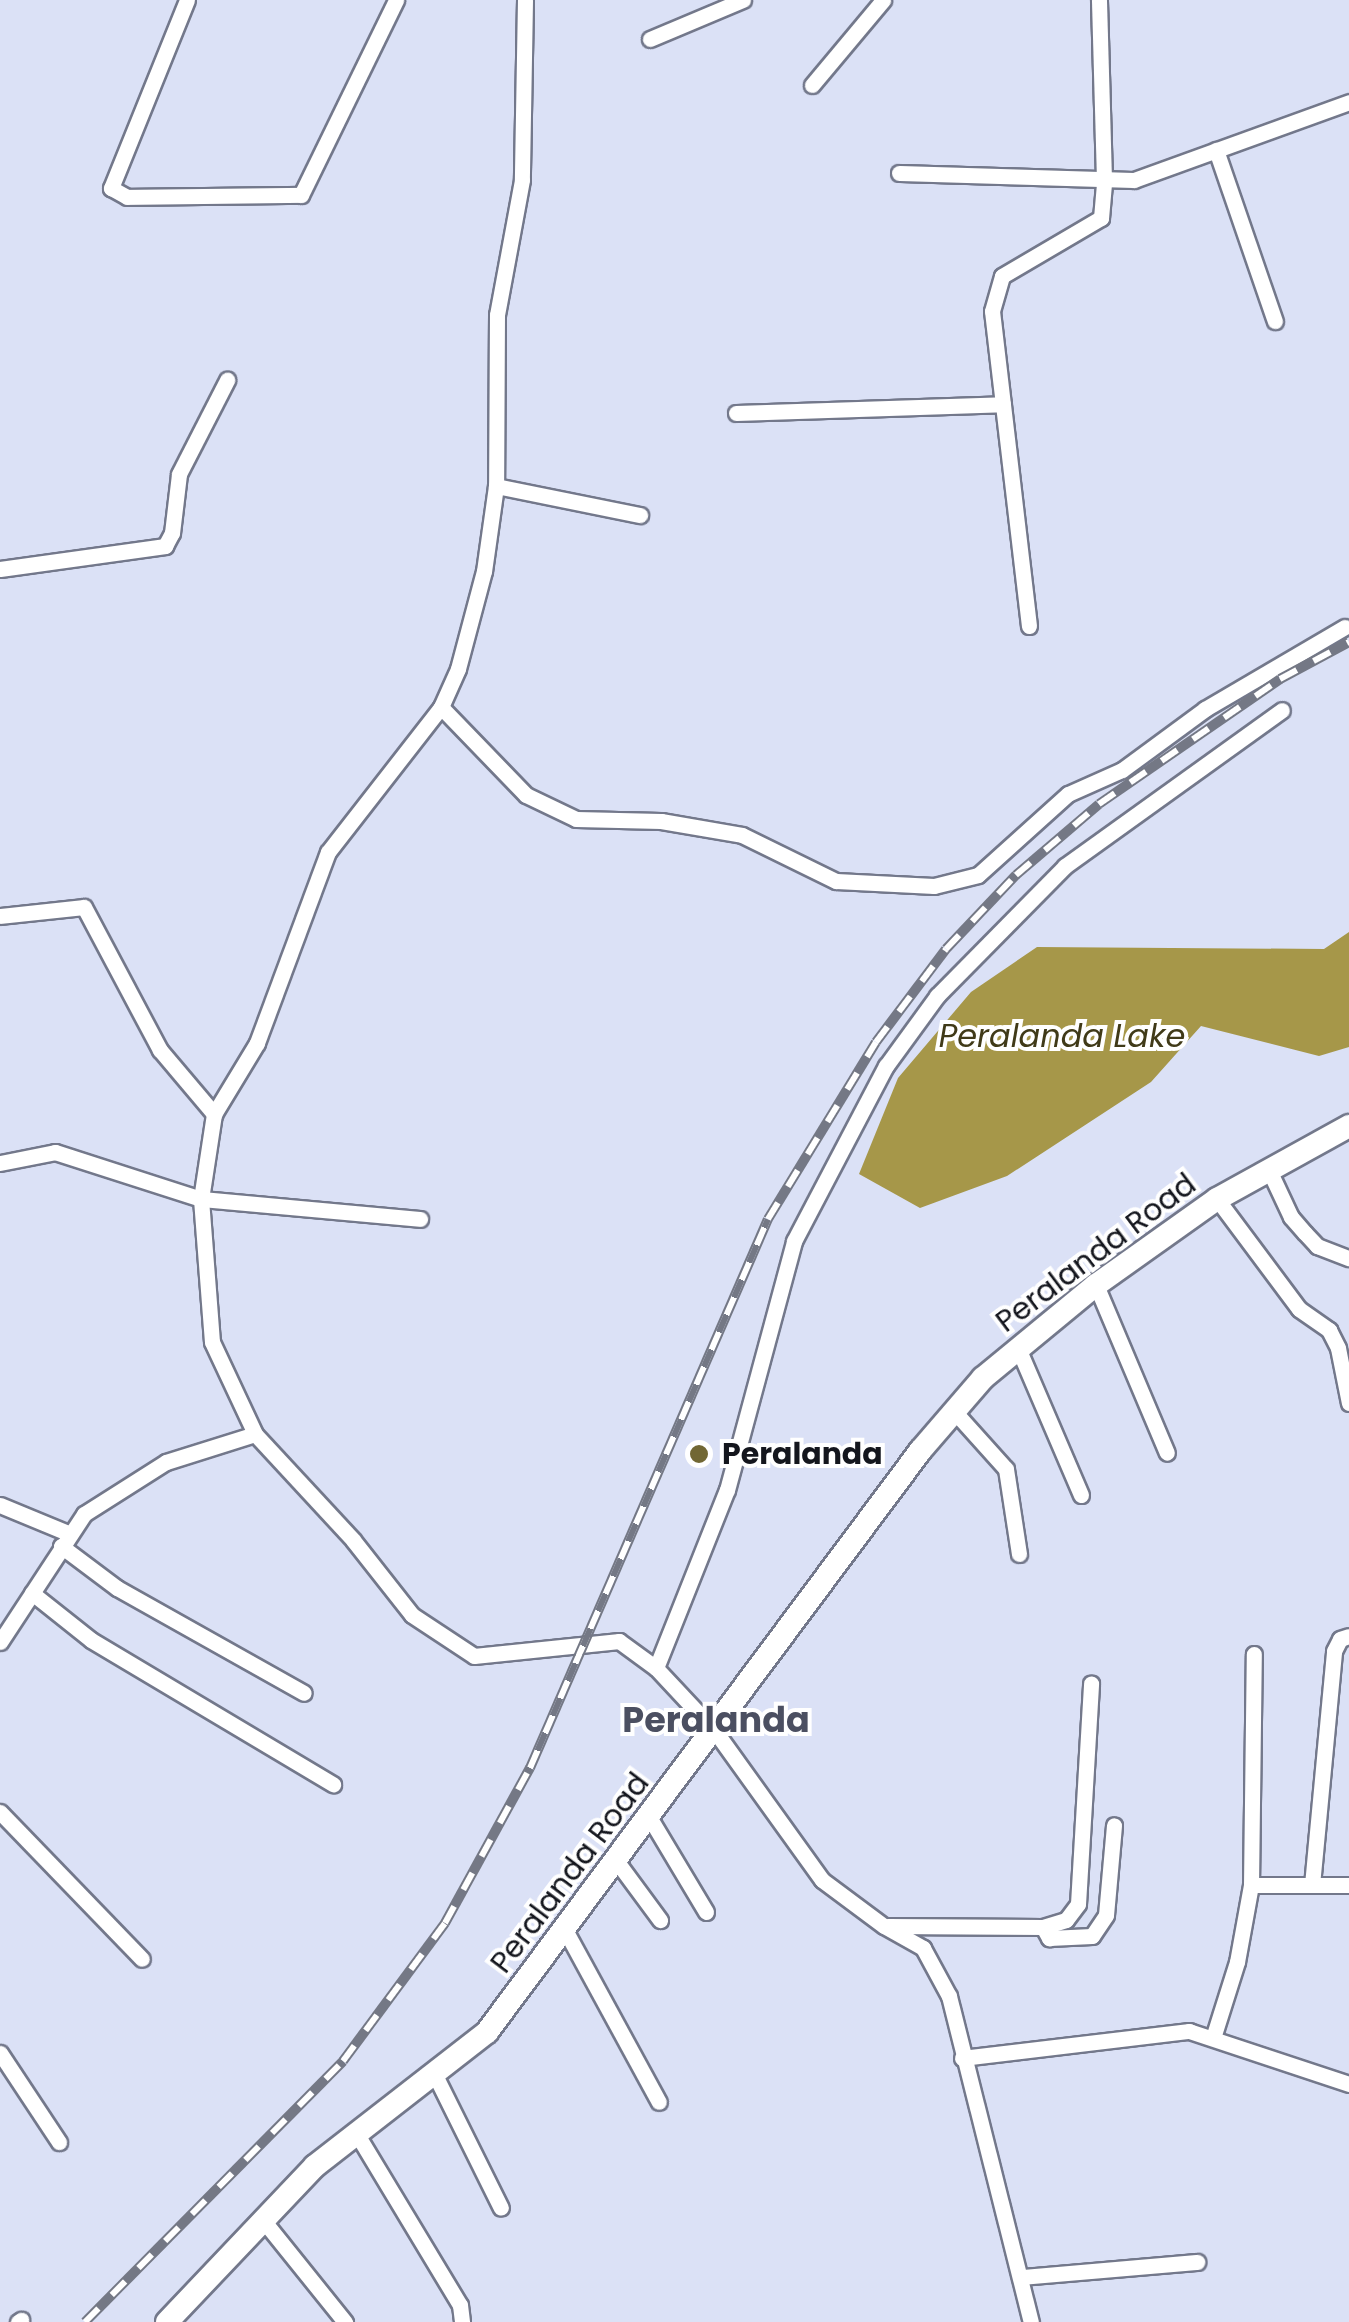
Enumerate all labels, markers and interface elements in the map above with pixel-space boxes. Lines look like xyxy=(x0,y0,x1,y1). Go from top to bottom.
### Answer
water label: Peralanda Lake xyxy=(939,1017,1185,1055)
street label: Peralanda Road xyxy=(989,1166,1203,1340)
place label: Peralanda xyxy=(722,1436,883,1472)
marker: Peralanda xyxy=(686,1441,712,1467)
district label: Peralanda xyxy=(622,1699,810,1741)
street label: Peralanda Road xyxy=(483,1766,657,1980)

